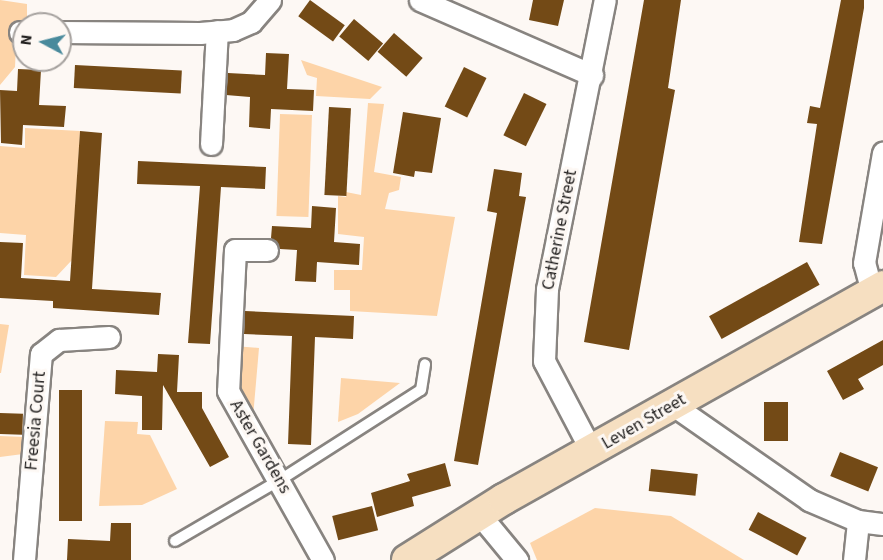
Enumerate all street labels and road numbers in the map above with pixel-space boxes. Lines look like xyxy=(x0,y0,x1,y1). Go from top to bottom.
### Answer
street label: Catherine Street xyxy=(538,168,582,292)
street label: Freesia Court xyxy=(21,371,51,471)
street label: Leven Street xyxy=(598,389,690,455)
street label: Aster Gardens xyxy=(225,396,295,498)

